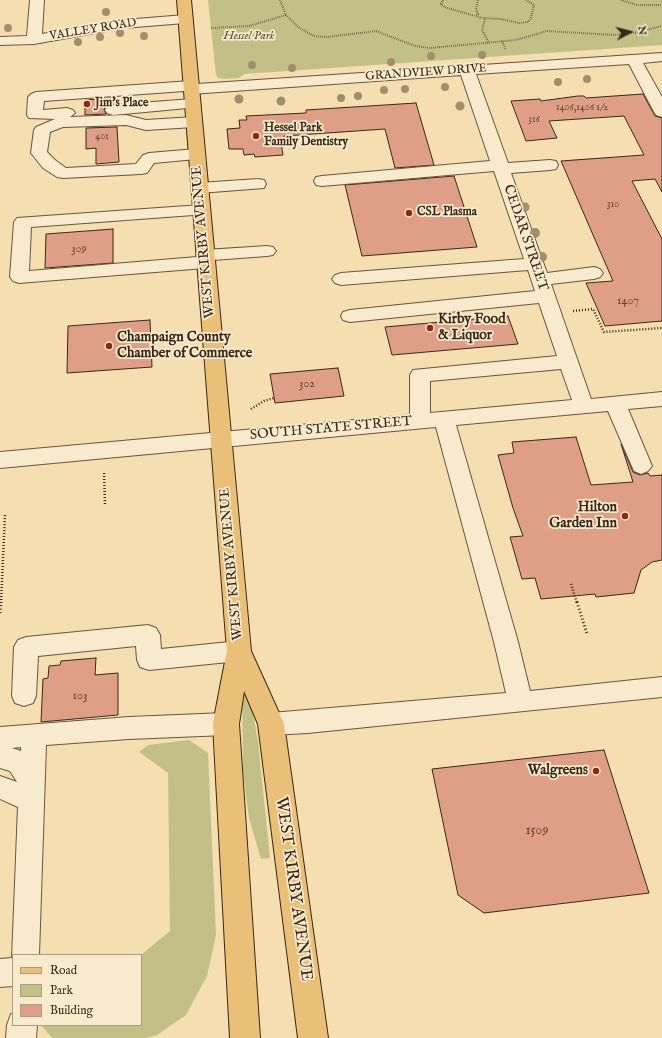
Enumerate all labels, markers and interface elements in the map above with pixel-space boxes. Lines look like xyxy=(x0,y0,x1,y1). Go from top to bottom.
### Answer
north arrow xyxy=(610,12,650,52)
street label: VALLEY ROAD xyxy=(49,16,137,44)
text: N xyxy=(634,25,649,36)
park label: Hessel Park xyxy=(223,30,275,44)
street label: GRANDVIEW DRIVE xyxy=(365,62,487,84)
place label: Jim's Place xyxy=(95,97,148,111)
marker: Jim's Place xyxy=(82,99,92,109)
house number: 1406,1406 1/2 xyxy=(556,102,608,114)
house number: 316 xyxy=(528,114,540,126)
place label: Hessel Park Family Dentistry xyxy=(264,122,348,150)
house number: 401 xyxy=(95,131,109,143)
marker: Hessel Park Family Dentistry xyxy=(251,131,261,141)
street label: WEST KIRBY AVENUE xyxy=(189,165,219,319)
street label: CEDAR STREET xyxy=(499,183,551,293)
house number: 310 xyxy=(607,199,619,211)
place label: CSL Plasma xyxy=(417,206,477,220)
marker: CSL Plasma xyxy=(404,208,414,218)
house number: 309 xyxy=(71,243,87,257)
house number: 1407 xyxy=(617,295,639,309)
place label: Kirby Food & Liquor xyxy=(438,312,506,344)
marker: Kirby Food & Liquor xyxy=(425,323,435,333)
place label: Champaign County Chamber of Commerce xyxy=(117,330,252,362)
marker: Champaign County Chamber of Commerce xyxy=(104,341,114,351)
house number: 302 xyxy=(299,378,315,392)
street label: SOUTH STATE STREET xyxy=(249,414,413,444)
street label: WEST KIRBY AVENUE xyxy=(217,487,247,641)
place label: Hilton Garden Inn xyxy=(549,500,617,532)
marker: Hilton Garden Inn xyxy=(620,511,630,521)
house number: 103 xyxy=(73,690,87,704)
place label: Walgreens xyxy=(528,763,588,779)
marker: Walgreens xyxy=(591,766,601,776)
street label: WEST KIRBY AVENUE xyxy=(270,796,316,982)
house number: 1509 xyxy=(525,823,549,839)
legend xyxy=(12,954,142,1026)
text: Road xyxy=(50,963,77,978)
text: Park xyxy=(50,983,73,998)
text: Building xyxy=(50,1003,93,1018)

